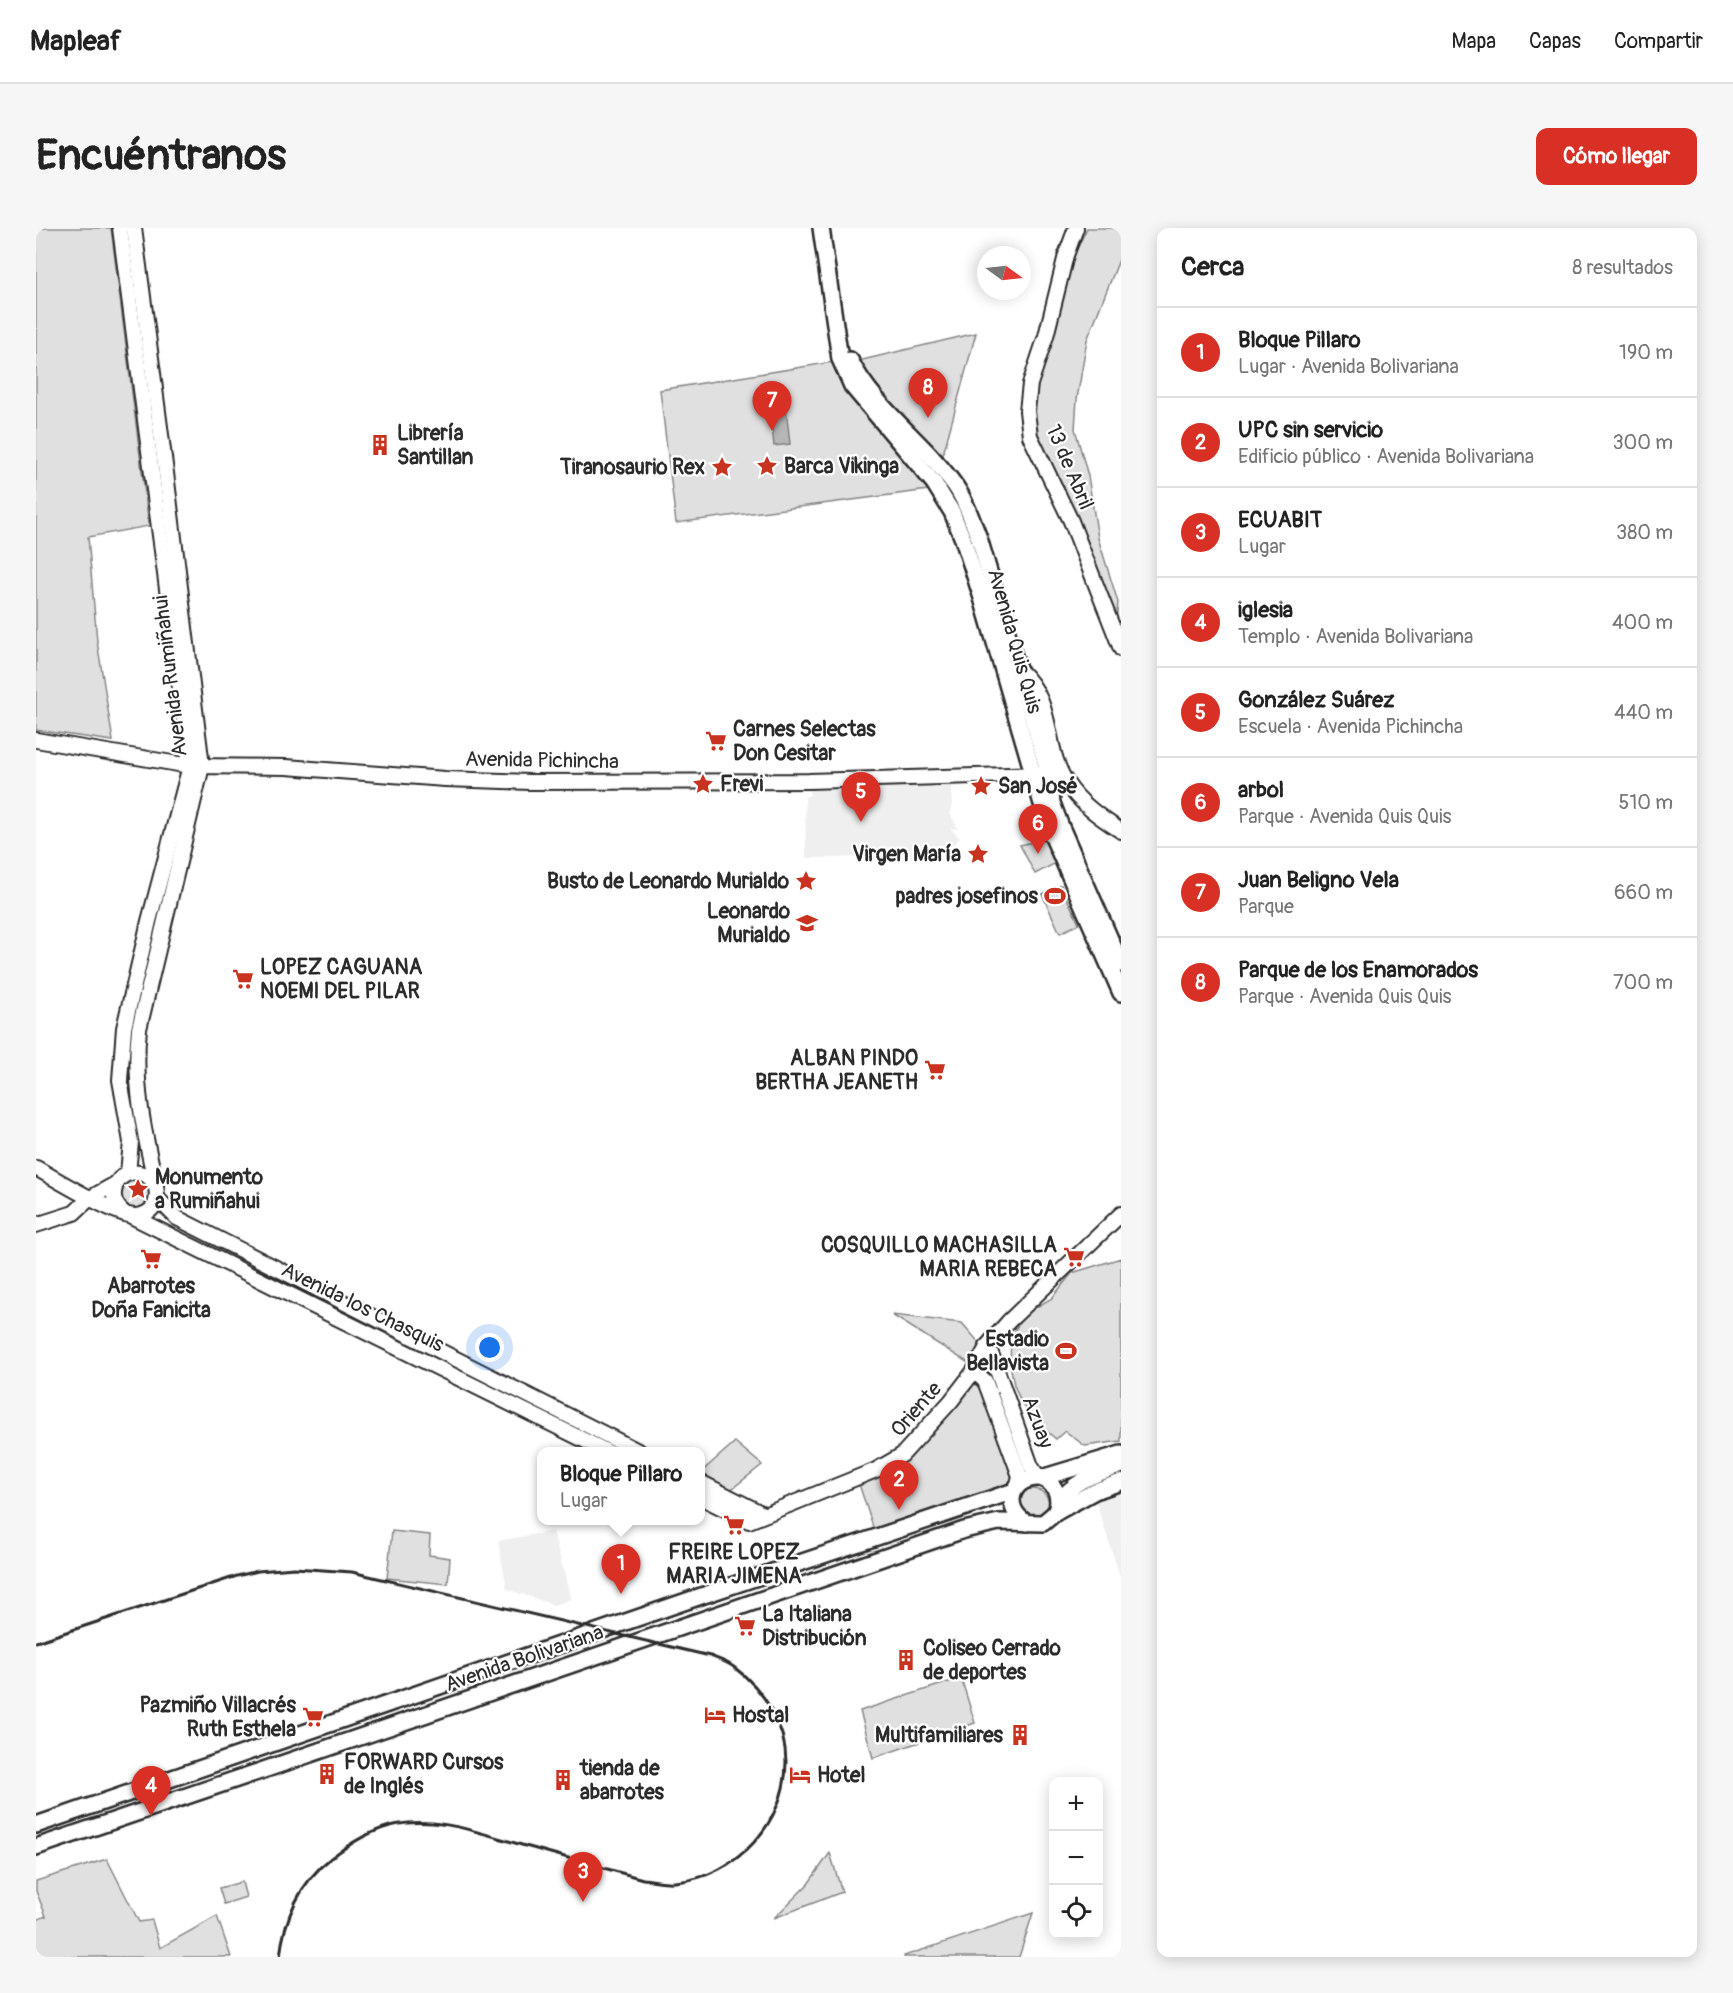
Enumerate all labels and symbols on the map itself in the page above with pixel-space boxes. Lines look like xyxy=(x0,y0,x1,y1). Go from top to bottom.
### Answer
north arrow xyxy=(977,246,1031,300)
pin: 8 xyxy=(908,368,948,418)
pin: 7 xyxy=(752,382,792,431)
place label: Librería Santillan xyxy=(397,420,473,471)
street label: 13 de Abril xyxy=(1040,420,1100,514)
building icon: Librería Santillan xyxy=(368,433,392,457)
place label: Barca Vikinga xyxy=(784,453,899,480)
place label: Tiranosaurio Rex xyxy=(559,454,705,481)
place icon: Barca Vikinga xyxy=(755,454,779,478)
place icon: Tiranosaurio Rex xyxy=(710,455,734,479)
street label: Avenida Quis Quis xyxy=(981,566,1048,717)
street label: Avenida Rumiñahui xyxy=(147,593,194,758)
place label: Carnes Selectas Don Cesitar xyxy=(733,716,876,767)
supermarket icon: Carnes Selectas Don Cesitar xyxy=(704,729,728,753)
street label: Avenida Pichincha xyxy=(465,746,619,775)
place label: Frevi xyxy=(720,771,764,798)
place icon: Frevi xyxy=(691,772,715,796)
pin: 5 xyxy=(842,772,880,822)
place label: San José xyxy=(998,773,1078,800)
place icon: San José xyxy=(969,774,993,798)
pin: 6 xyxy=(1018,804,1058,854)
place label: Virgen María xyxy=(852,841,961,868)
place icon: Virgen María xyxy=(966,842,990,866)
place label: Busto de Leonardo Murialdo xyxy=(547,868,790,895)
place icon: Busto de Leonardo Murialdo xyxy=(794,869,818,893)
place label: padres josefinos xyxy=(896,883,1039,910)
sports icon: padres josefinos xyxy=(1043,884,1067,908)
place label: Leonardo Murialdo xyxy=(707,898,791,949)
school or university icon: Leonardo Murialdo xyxy=(795,911,819,935)
place label: LOPEZ CAGUANA NOEMI DEL PILAR xyxy=(260,954,423,1005)
supermarket icon: LOPEZ CAGUANA NOEMI DEL PILAR xyxy=(231,967,255,991)
place label: ALBAN PINDO BERTHA JEANETH xyxy=(755,1045,918,1096)
supermarket icon: ALBAN PINDO BERTHA JEANETH xyxy=(923,1058,947,1082)
place label: Monumento a Rumiñahui xyxy=(155,1164,264,1215)
place icon: Monumento a Rumiñahui xyxy=(126,1177,150,1201)
place label: COSQUILLO MACHASILLA MARIA REBECA xyxy=(821,1232,1057,1283)
supermarket icon: COSQUILLO MACHASILLA MARIA REBECA xyxy=(1062,1245,1086,1269)
supermarket icon: Abarrotes Doña Fanicita xyxy=(139,1247,163,1271)
street label: Avenida los Chasquis xyxy=(277,1256,449,1359)
place label: Abarrotes Doña Fanicita xyxy=(91,1273,211,1324)
place label: Estadio Bellavista xyxy=(966,1326,1050,1377)
your location xyxy=(475,1333,504,1362)
sports icon: Estadio Bellavista xyxy=(1054,1339,1078,1363)
street label: Oriente xyxy=(885,1375,948,1443)
street label: Azuay xyxy=(1016,1392,1059,1452)
pin: 2 xyxy=(880,1460,918,1510)
supermarket icon: FREIRE LOPEZ MARIA JIMENA xyxy=(722,1513,746,1537)
place label: FREIRE LOPEZ MARIA JIMENA xyxy=(666,1539,802,1590)
pin: 1 xyxy=(602,1544,640,1594)
place label: La Italiana Distribución xyxy=(762,1601,867,1652)
supermarket icon: La Italiana Distribución xyxy=(733,1614,757,1638)
street label: Avenida Bolivariana xyxy=(441,1619,607,1698)
place label: Coliseo Cerrado de deportes xyxy=(923,1635,1061,1686)
building icon: Coliseo Cerrado de deportes xyxy=(894,1648,918,1672)
place label: Pazmiño Villacrés Ruth Esthela xyxy=(139,1692,297,1743)
place label: Hostal xyxy=(732,1702,789,1729)
hotel icon: Hostal xyxy=(703,1703,727,1727)
supermarket icon: Pazmiño Villacrés Ruth Esthela xyxy=(301,1705,325,1729)
place label: Multifamiliares xyxy=(875,1722,1004,1749)
building icon: Multifamiliares xyxy=(1008,1723,1032,1747)
place label: FORWARD Cursos de Inglés xyxy=(344,1749,504,1800)
place label: tienda de abarrotes xyxy=(579,1755,665,1806)
building icon: FORWARD Cursos de Inglés xyxy=(315,1762,339,1786)
place label: Hotel xyxy=(817,1762,865,1789)
hotel icon: Hotel xyxy=(788,1763,812,1787)
pin: 4 xyxy=(132,1766,170,1816)
building icon: tienda de abarrotes xyxy=(551,1768,575,1792)
pin: 3 xyxy=(564,1852,602,1902)

